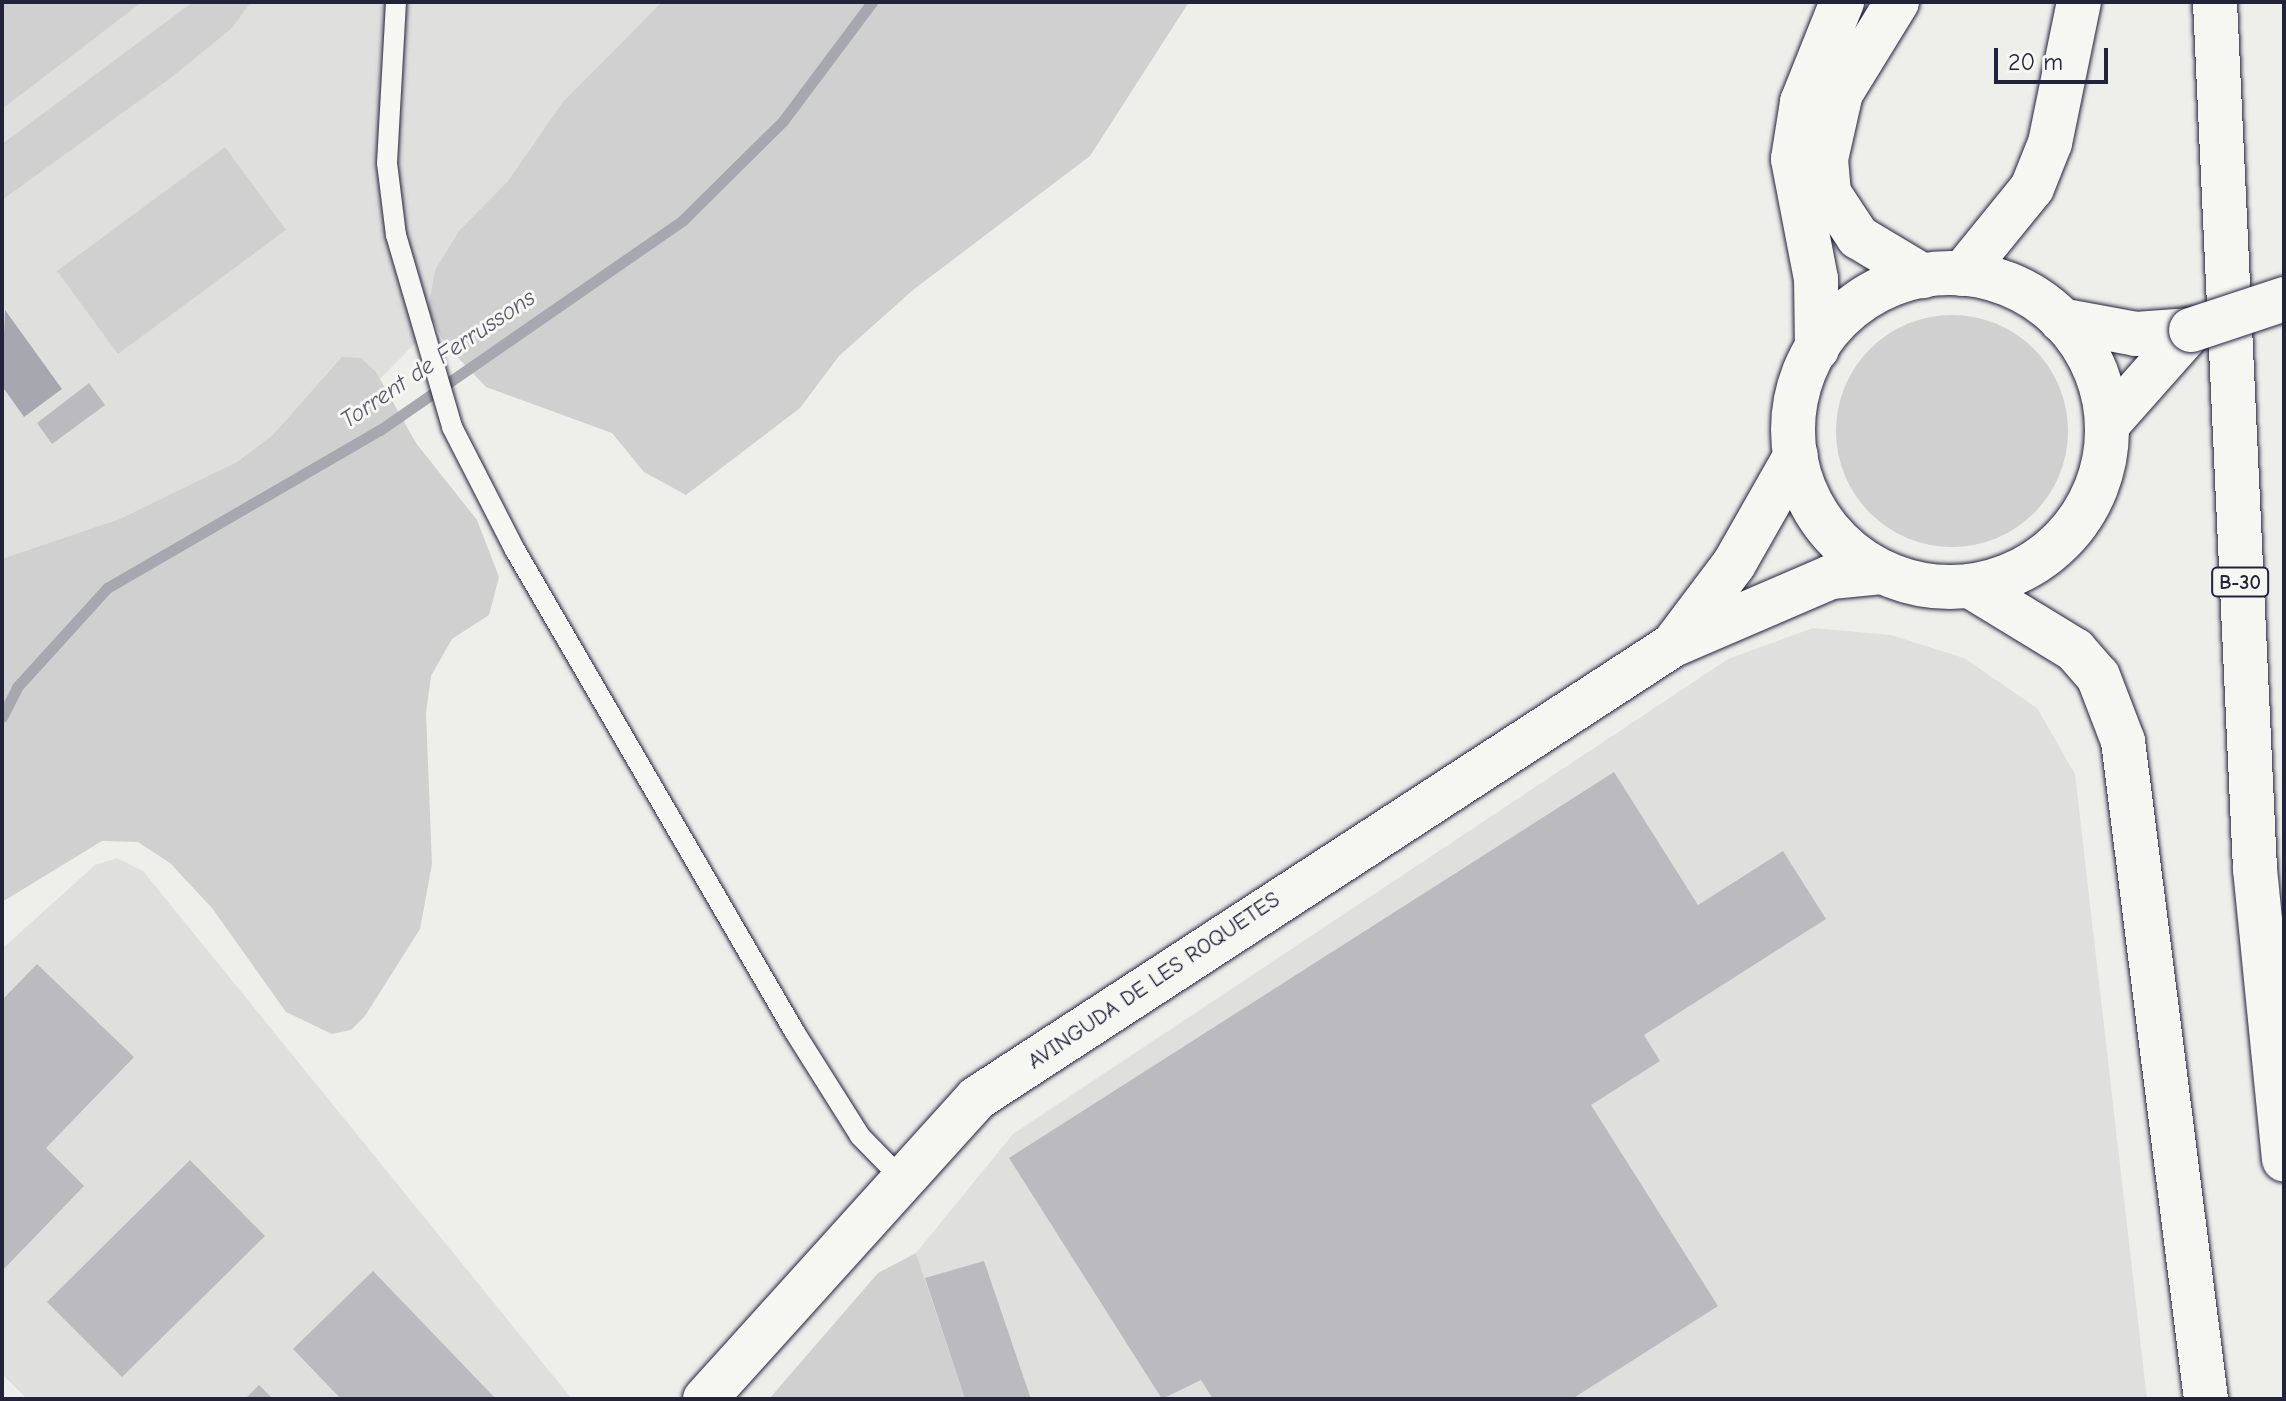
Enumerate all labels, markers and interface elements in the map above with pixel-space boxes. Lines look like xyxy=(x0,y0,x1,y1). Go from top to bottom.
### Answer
scale bar xyxy=(1998,32,2112,82)
text: 20 m xyxy=(2008,48,2063,76)
water label: Torrent de Ferrussons xyxy=(335,283,541,435)
road number: B-30 xyxy=(2210,566,2270,598)
street label: AVINGUDA DE LES ROQUETES xyxy=(1023,887,1285,1075)

